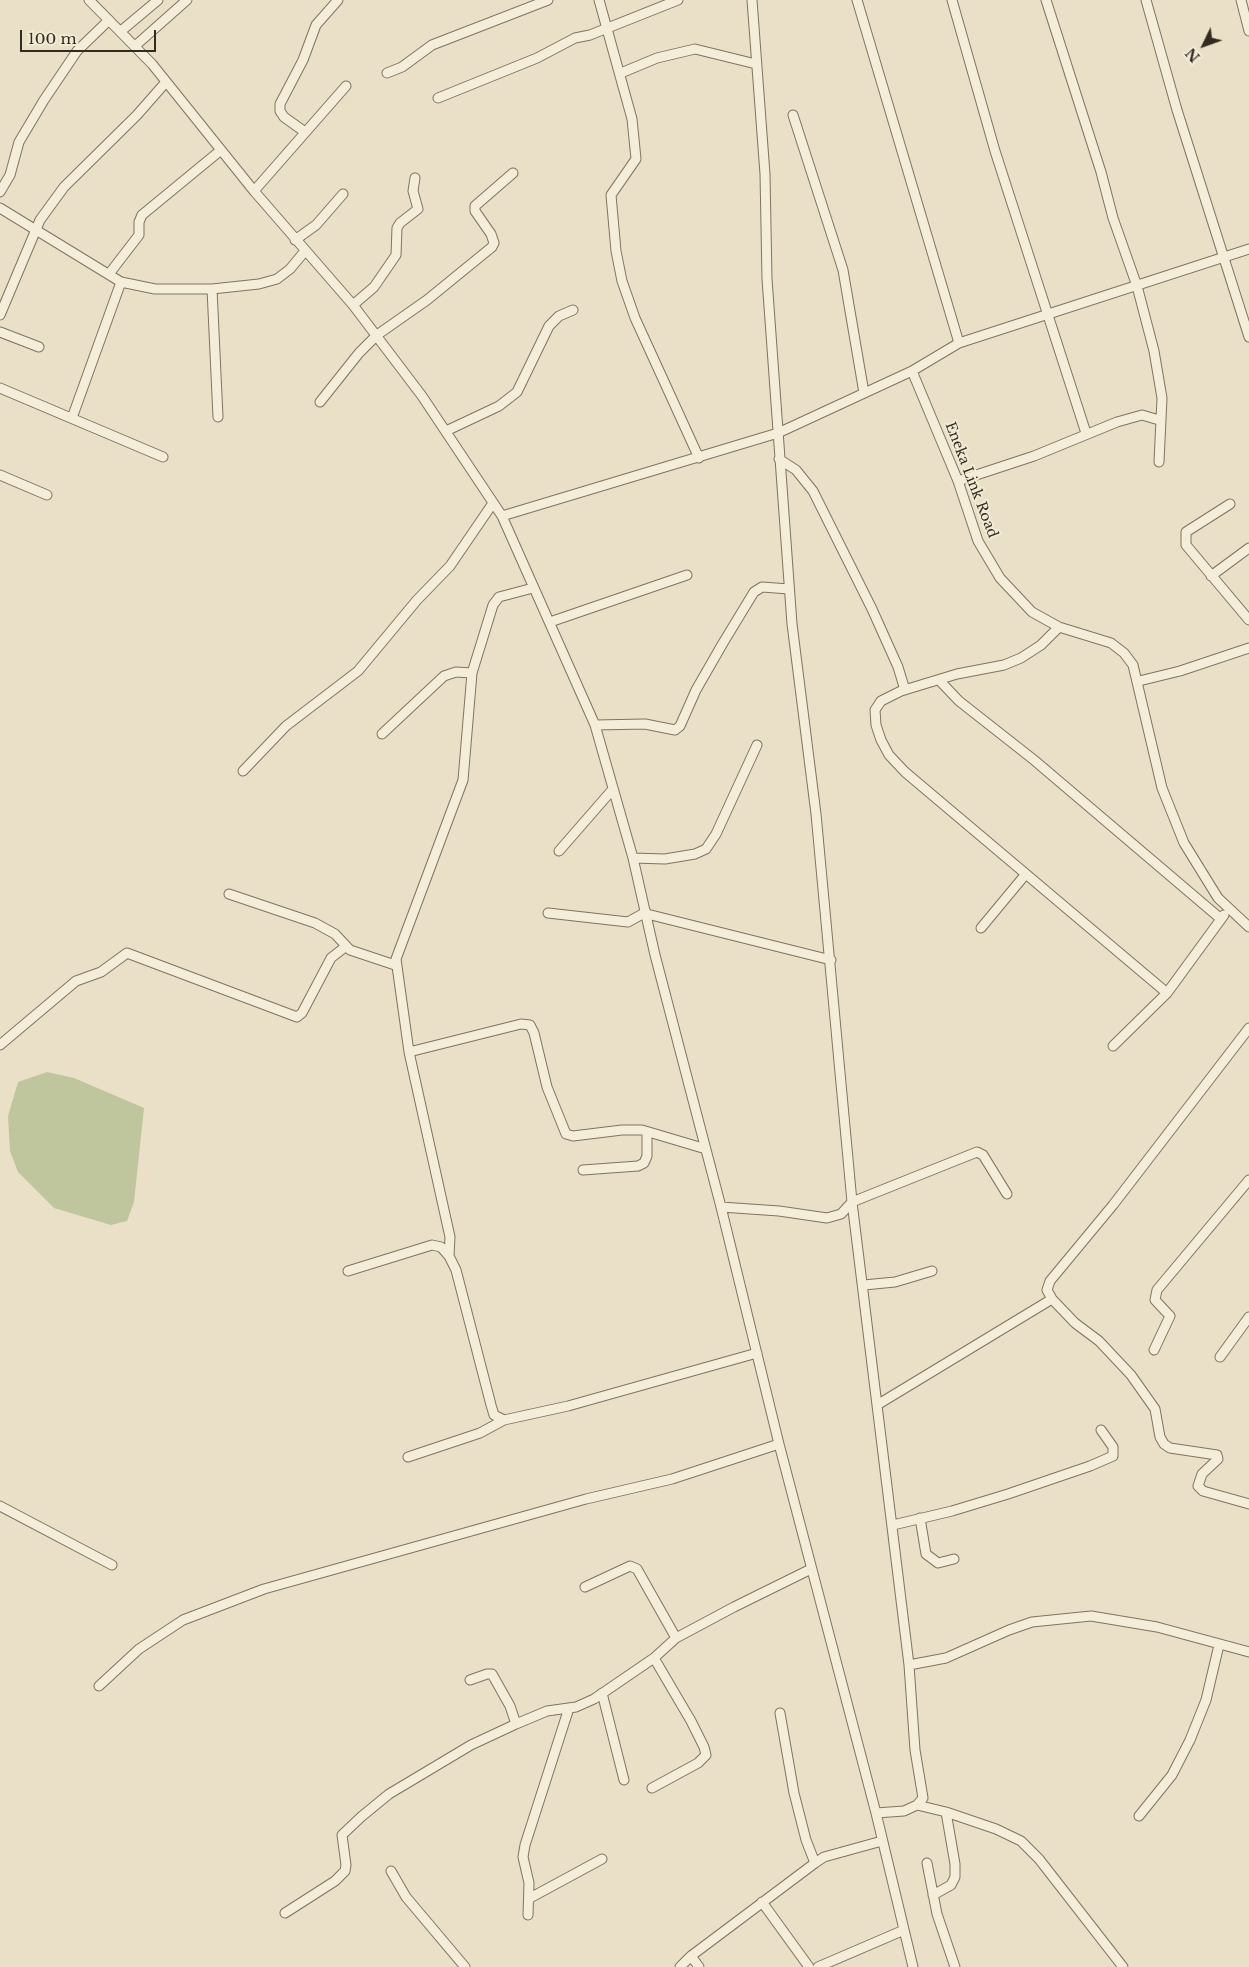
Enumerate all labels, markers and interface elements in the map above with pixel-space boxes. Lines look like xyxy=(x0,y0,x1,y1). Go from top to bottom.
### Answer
scale bar xyxy=(22,20,159,52)
north arrow xyxy=(1179,20,1229,70)
text: 100 m xyxy=(28,29,77,48)
text: N xyxy=(1182,44,1204,66)
street label: Eneka Link Road xyxy=(941,420,1001,540)

